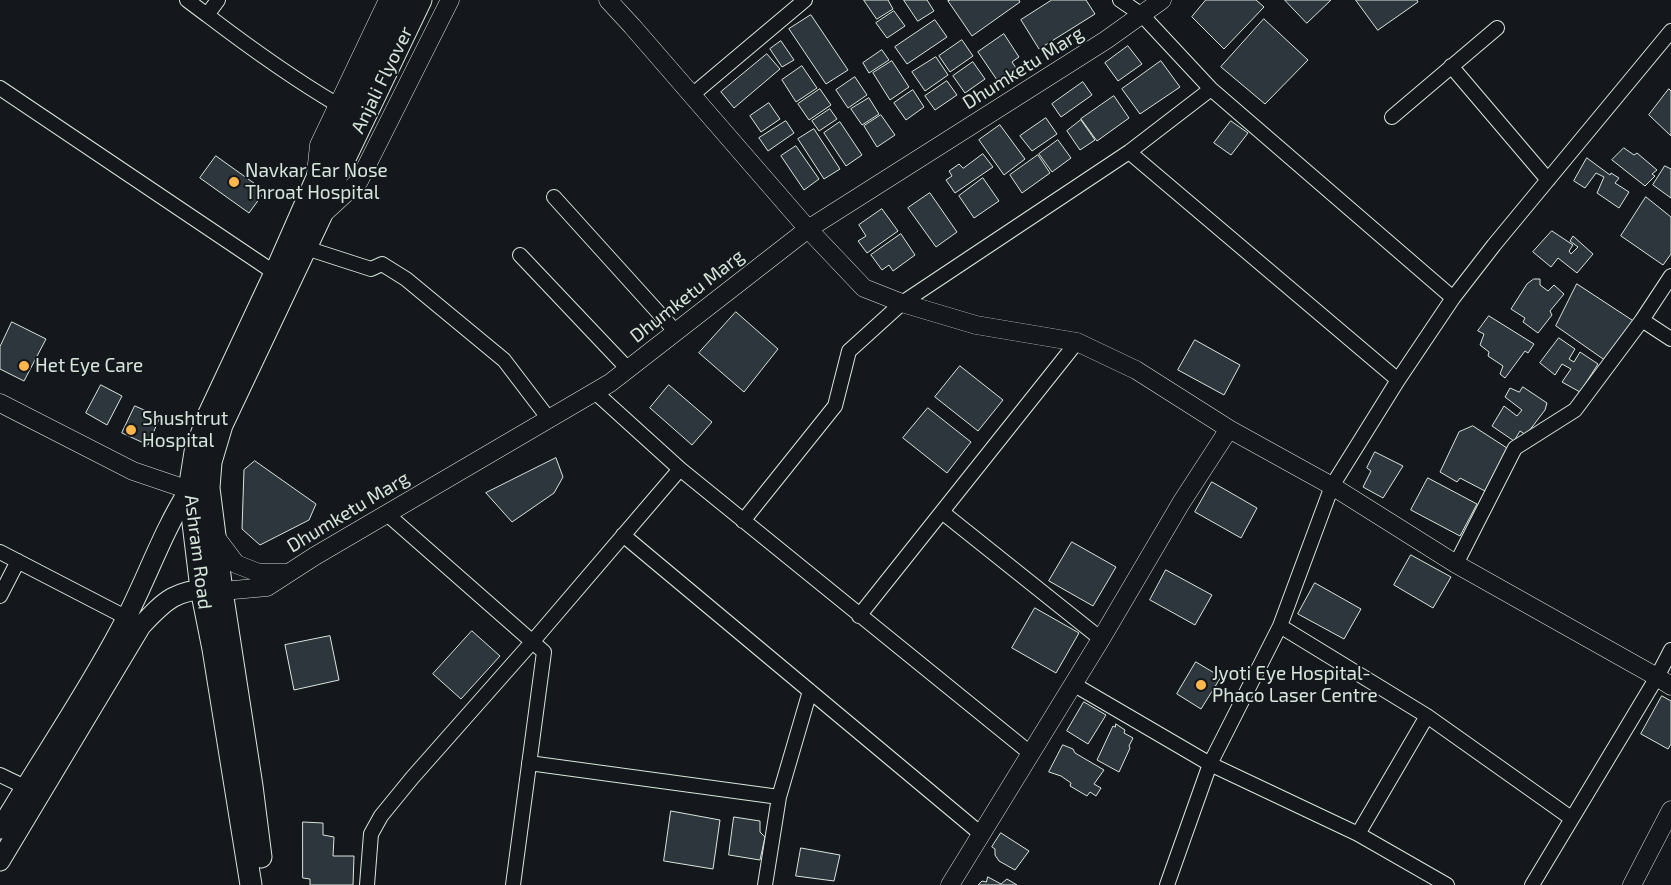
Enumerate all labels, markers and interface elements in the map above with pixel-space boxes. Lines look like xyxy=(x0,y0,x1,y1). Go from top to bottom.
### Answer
street label: Dhumketu Marg xyxy=(958,22,1088,114)
street label: Anjali Flyover xyxy=(346,23,418,137)
place label: Navkar Ear Nose Throat Hospital xyxy=(245,160,388,204)
marker: Navkar Ear Nose Throat Hospital xyxy=(227,175,241,189)
street label: Dhumketu Marg xyxy=(626,244,748,348)
place label: Het Eye Care xyxy=(35,355,143,377)
marker: Het Eye Care xyxy=(17,359,31,373)
place label: Shushtrut Hospital xyxy=(142,408,228,452)
marker: Shushtrut Hospital xyxy=(124,423,138,437)
street label: Dhumketu Marg xyxy=(283,467,413,557)
street label: Ashram Road xyxy=(180,493,216,611)
place label: Jyoti Eye Hospital- Phaco Laser Centre xyxy=(1212,663,1378,707)
marker: Jyoti Eye Hospital- Phaco Laser Centre xyxy=(1194,678,1208,692)

